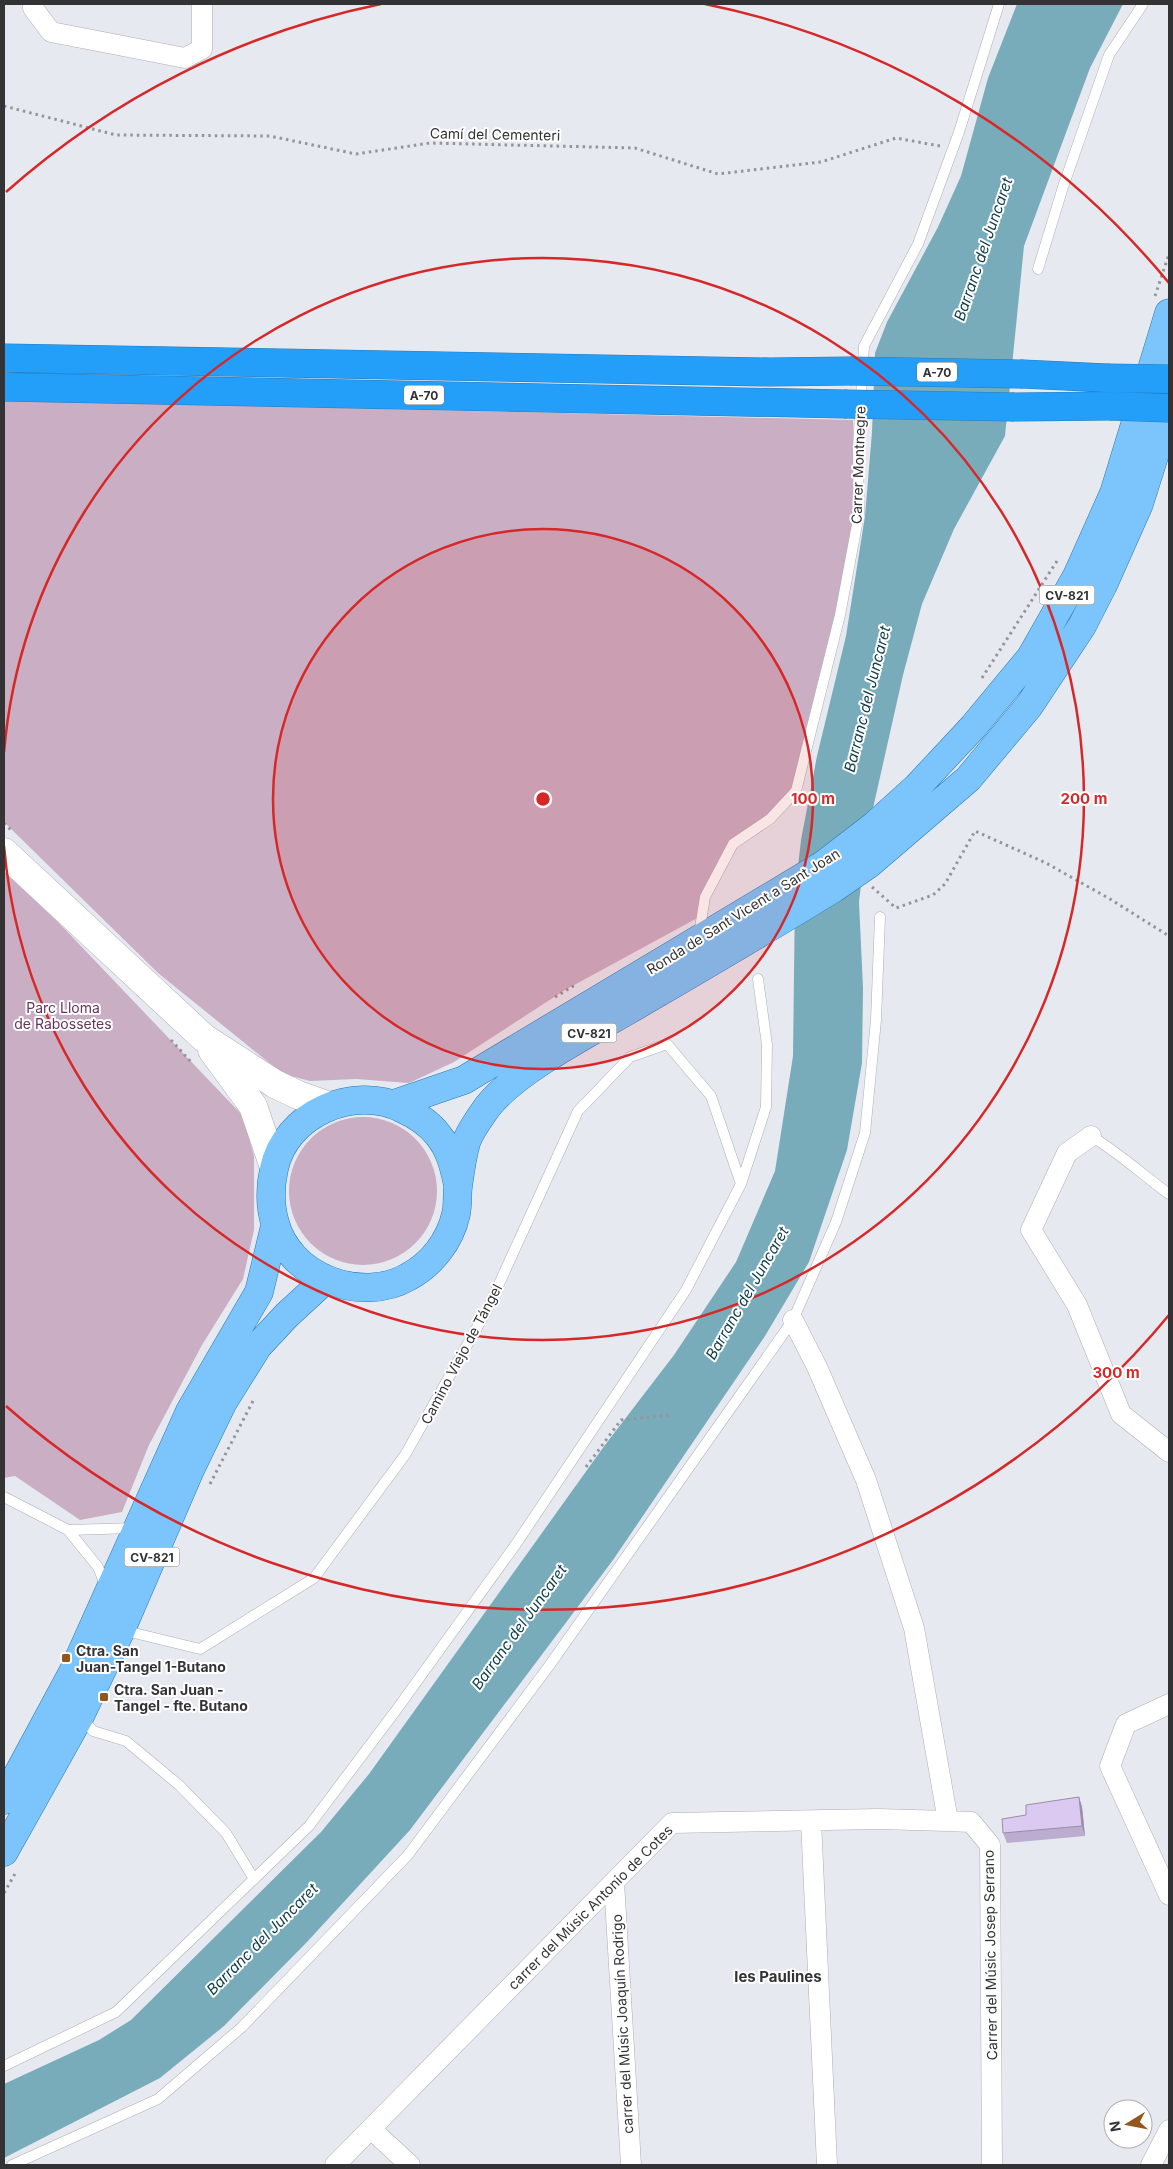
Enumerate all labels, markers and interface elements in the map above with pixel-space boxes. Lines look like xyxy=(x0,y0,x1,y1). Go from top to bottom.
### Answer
street label: Camí del Cementeri xyxy=(430,124,560,144)
water label: Barranc del Juncaret xyxy=(950,174,1017,323)
road number: A-70 xyxy=(917,362,957,382)
road number: A-70 xyxy=(404,386,444,404)
street label: Carrer Montnegre xyxy=(847,406,869,524)
road number: CV-821 xyxy=(1040,586,1094,604)
water label: Barranc del Juncaret xyxy=(840,623,895,774)
text: 100 m xyxy=(791,789,835,808)
text: 200 m xyxy=(1061,789,1107,808)
centre of rings xyxy=(534,790,552,808)
street label: Ronda de Sant Vicent a Sant Joan xyxy=(643,844,843,978)
park label: Parc Lloma de Rabossetes xyxy=(14,999,112,1032)
road number: CV-821 xyxy=(562,1024,616,1042)
water label: Barranc del Juncaret xyxy=(701,1222,793,1363)
street label: Camino Viejo de Tángel xyxy=(417,1281,505,1427)
text: 300 m xyxy=(1092,1363,1140,1382)
road number: CV-821 xyxy=(124,1548,180,1566)
water label: Barranc del Juncaret xyxy=(467,1560,571,1693)
place label: Ctra. San Juan-Tangel 1-Butano xyxy=(76,1642,226,1675)
marker: Ctra. San Juan-Tangel 1-Butano xyxy=(60,1652,72,1664)
place label: Ctra. San Juan - Tangel - fte. Butano xyxy=(114,1681,248,1714)
marker: Ctra. San Juan - Tangel - fte. Butano xyxy=(98,1691,110,1703)
street label: carrer del Músic Antonio de Cotes xyxy=(504,1821,676,1993)
street label: Carrer del Músic Josep Serrano xyxy=(980,1850,1000,2060)
water label: Barranc del Juncaret xyxy=(202,1879,322,1999)
street label: carrer del Músic Joaquín Rodrigo xyxy=(608,1914,636,2134)
district label: les Paulines xyxy=(734,1967,822,1986)
north arrow xyxy=(1103,2099,1153,2149)
text: N xyxy=(1105,2120,1124,2133)

